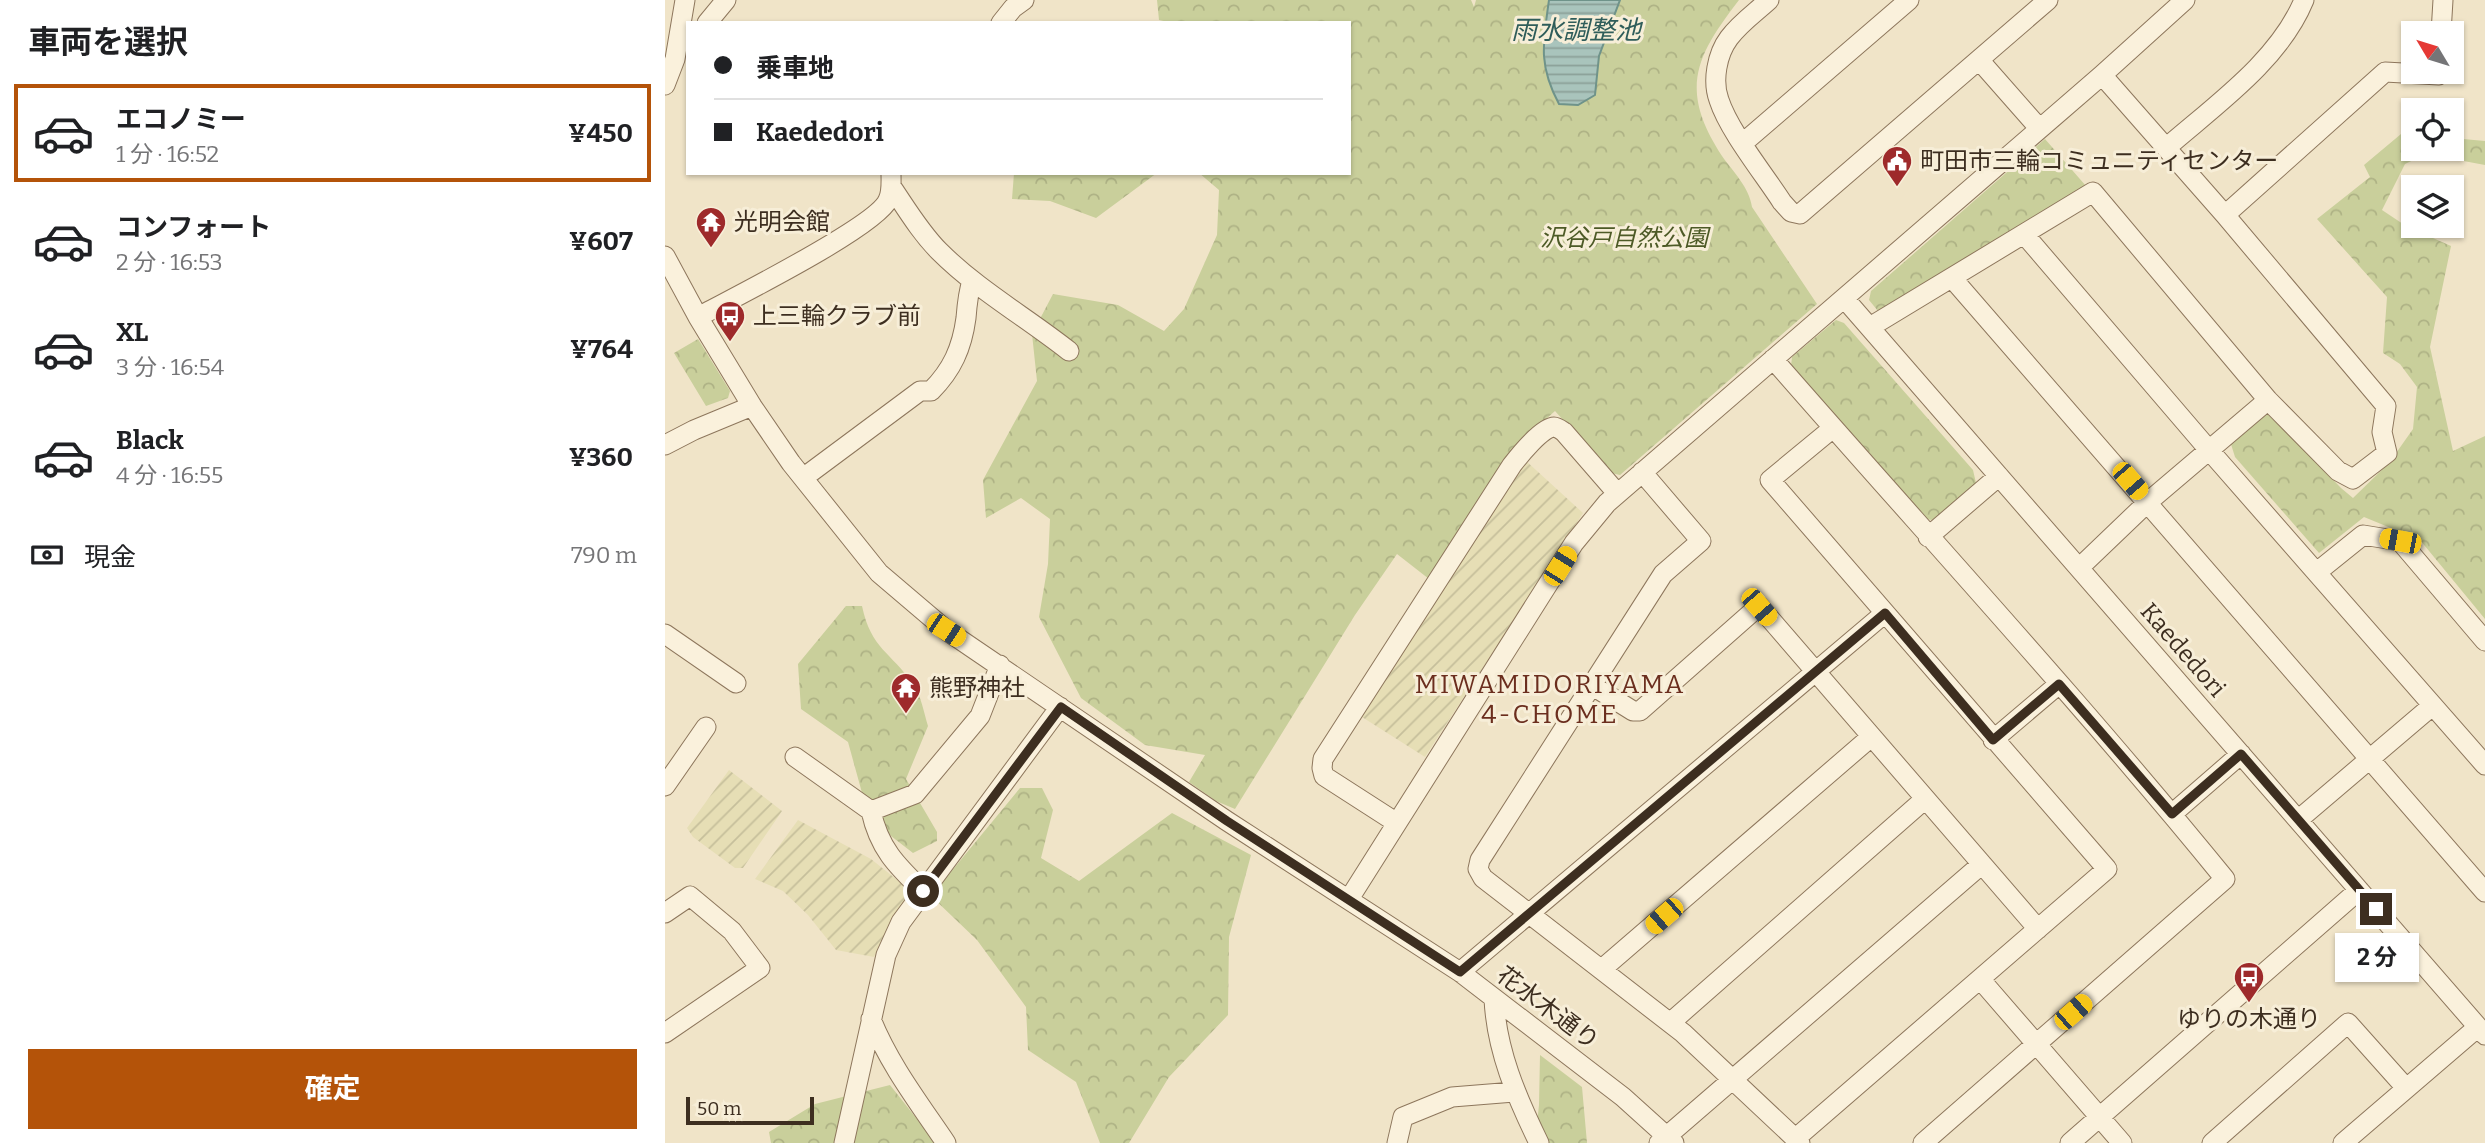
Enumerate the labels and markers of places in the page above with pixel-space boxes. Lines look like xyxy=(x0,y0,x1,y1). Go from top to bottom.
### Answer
public building icon: 町田市三輪コミュニティセンター xyxy=(1880,144,1914,188)
place label: 町田市三輪コミュニティセンター xyxy=(1920,147,2279,175)
temple icon: 光明会館 xyxy=(694,205,728,249)
place label: 光明会館 xyxy=(734,208,830,236)
bus stop icon: 上三輪クラブ前 xyxy=(713,299,747,343)
place label: 上三輪クラブ前 xyxy=(753,302,921,330)
temple icon: 熊野神社 xyxy=(889,671,923,715)
place label: 熊野神社 xyxy=(929,674,1025,702)
bus stop icon: ゆりの木通り xyxy=(2232,960,2266,1004)
place label: ゆりの木通り xyxy=(2177,1005,2321,1033)

